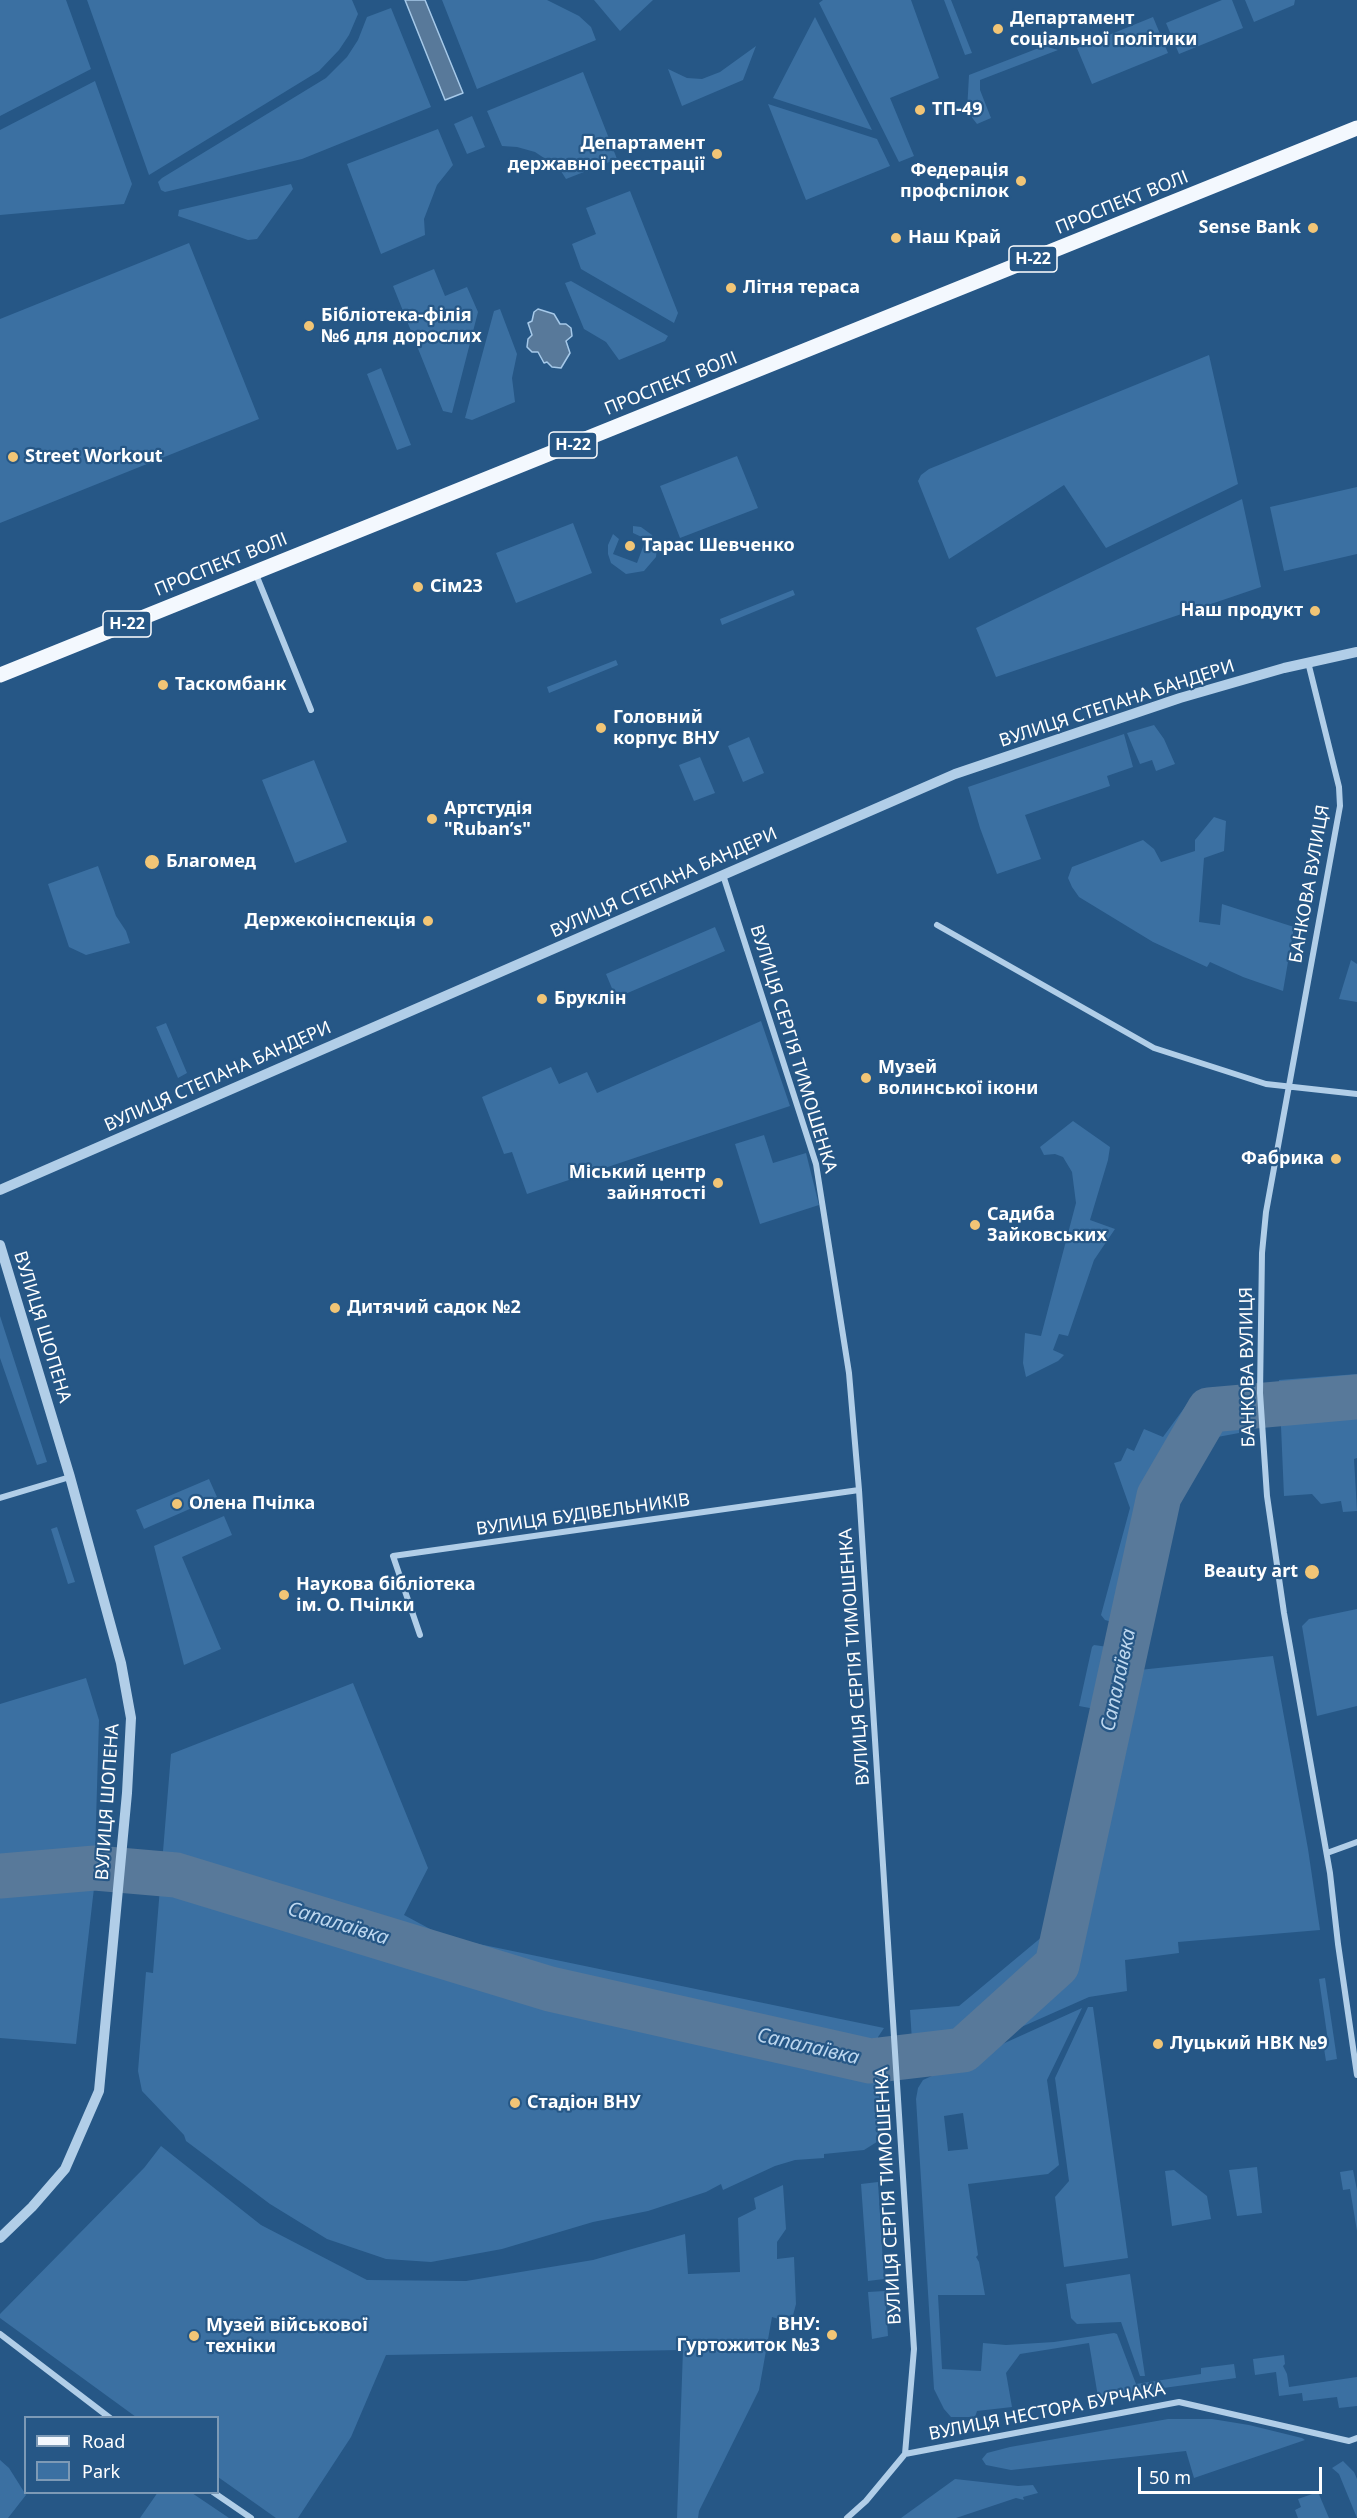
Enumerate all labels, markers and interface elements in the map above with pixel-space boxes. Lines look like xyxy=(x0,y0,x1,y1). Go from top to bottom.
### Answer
place label: Департамент соціальної політики xyxy=(1010,8,1197,50)
marker: Департамент соціальної політики xyxy=(991,22,1005,36)
place label: ТП-49 xyxy=(932,99,982,121)
marker: ТП-49 xyxy=(913,103,927,117)
place label: Департамент державної реєстрації xyxy=(508,133,705,176)
marker: Департамент державної реєстрації xyxy=(710,147,724,161)
place label: Федерація профспілок xyxy=(900,160,1009,202)
street label: ПРОСПЕКТ ВОЛІ xyxy=(1052,167,1192,239)
marker: Федерація профспілок xyxy=(1014,174,1028,188)
place label: Sense Bank xyxy=(1199,217,1301,239)
marker: Sense Bank xyxy=(1306,221,1320,235)
place label: Наш Край xyxy=(908,227,1001,249)
marker: Наш Край xyxy=(889,231,903,245)
road number: Н-22 xyxy=(1009,246,1057,272)
place label: Літня тераса xyxy=(743,277,860,299)
marker: Літня тераса xyxy=(724,281,738,295)
place label: Бібліотека-філія №6 для дорослих xyxy=(321,305,482,348)
marker: Бібліотека-філія №6 для дорослих xyxy=(302,319,316,333)
street label: ПРОСПЕКТ ВОЛІ xyxy=(601,348,741,420)
road number: Н-22 xyxy=(549,432,597,458)
place label: Street Workout xyxy=(25,446,163,468)
marker: Street Workout xyxy=(6,450,20,464)
street label: ПРОСПЕКТ ВОЛІ xyxy=(151,529,291,601)
place label: Тарас Шевченко xyxy=(642,535,795,557)
marker: Тарас Шевченко xyxy=(623,539,637,553)
place label: Сім23 xyxy=(430,576,483,598)
marker: Сім23 xyxy=(411,580,425,594)
place label: Наш продукт xyxy=(1181,600,1303,622)
marker: Наш продукт xyxy=(1308,604,1322,618)
road number: Н-22 xyxy=(103,611,151,637)
street label: ВУЛИЦЯ СТЕПАНА БАНДЕРИ xyxy=(997,656,1237,752)
place label: Таскомбанк xyxy=(175,674,287,696)
marker: Таскомбанк xyxy=(156,678,170,692)
place label: Головний корпус ВНУ xyxy=(613,707,719,750)
marker: Головний корпус ВНУ xyxy=(594,721,608,735)
place label: Артстудія "Ruban’s" xyxy=(444,798,532,840)
street label: БАНКОВА ВУЛИЦЯ xyxy=(1285,803,1335,965)
marker: Артстудія "Ruban’s" xyxy=(425,812,439,826)
street label: ВУЛИЦЯ СТЕПАНА БАНДЕРИ xyxy=(547,823,781,943)
place label: Благомед xyxy=(166,851,256,873)
marker: Благомед xyxy=(143,853,161,871)
place label: Держекоінспекція xyxy=(245,910,416,932)
marker: Держекоінспекція xyxy=(421,914,435,928)
street label: ВУЛИЦЯ СЕРГІЯ ТИМОШЕНКА xyxy=(745,922,841,1176)
place label: Бруклін xyxy=(554,988,627,1010)
marker: Бруклін xyxy=(535,992,549,1006)
street label: ВУЛИЦЯ СТЕПАНА БАНДЕРИ xyxy=(101,1017,335,1137)
place label: Музей волинської ікони xyxy=(878,1057,1038,1100)
marker: Музей волинської ікони xyxy=(859,1071,873,1085)
place label: Фабрика xyxy=(1241,1148,1324,1170)
marker: Фабрика xyxy=(1329,1152,1343,1166)
place label: Міський центр зайнятості xyxy=(569,1162,706,1204)
marker: Міський центр зайнятості xyxy=(711,1176,725,1190)
place label: Садиба Зайковських xyxy=(987,1204,1107,1246)
marker: Садиба Зайковських xyxy=(968,1218,982,1232)
street label: ВУЛИЦЯ ШОПЕНА xyxy=(9,1249,75,1405)
street label: БАНКОВА ВУЛИЦЯ xyxy=(1236,1287,1260,1447)
place label: Дитячий садок №2 xyxy=(347,1297,521,1319)
marker: Дитячий садок №2 xyxy=(328,1301,342,1315)
street label: ВУЛИЦЯ БУДІВЕЛЬНИКІВ xyxy=(475,1489,691,1541)
place label: Олена Пчілка xyxy=(189,1493,315,1515)
marker: Олена Пчілка xyxy=(170,1497,184,1511)
street label: ВУЛИЦЯ СЕРГІЯ ТИМОШЕНКА xyxy=(835,1528,875,1786)
place label: Beauty art xyxy=(1203,1561,1298,1583)
marker: Beauty art xyxy=(1303,1563,1321,1581)
place label: Наукова бібліотека ім. О. Пчілки xyxy=(296,1574,475,1616)
marker: Наукова бібліотека ім. О. Пчілки xyxy=(277,1588,291,1602)
water label: Сапалаївка xyxy=(1096,1626,1142,1734)
street label: ВУЛИЦЯ ШОПЕНА xyxy=(92,1723,124,1881)
water label: Сапалаївка xyxy=(285,1897,391,1951)
water label: Сапалаївка xyxy=(754,2024,862,2070)
place label: Луцький НВК №9 xyxy=(1170,2033,1328,2055)
marker: Луцький НВК №9 xyxy=(1151,2037,1165,2051)
street label: ВУЛИЦЯ СЕРГІЯ ТИМОШЕНКА xyxy=(871,2067,907,2325)
place label: Стадіон ВНУ xyxy=(527,2092,640,2114)
marker: Стадіон ВНУ xyxy=(508,2096,522,2110)
place label: ВНУ: Гуртожиток №3 xyxy=(676,2314,820,2356)
place label: Музей військової техніки xyxy=(206,2315,368,2358)
marker: ВНУ: Гуртожиток №3 xyxy=(825,2328,839,2342)
marker: Музей військової техніки xyxy=(187,2329,201,2343)
street label: ВУЛИЦЯ НЕСТОРА БУРЧАКА xyxy=(927,2378,1167,2446)
legend xyxy=(24,2416,219,2494)
text: Road xyxy=(82,2429,125,2453)
scale bar xyxy=(1141,2455,1326,2493)
text: Park xyxy=(82,2459,120,2483)
text: 50 m xyxy=(1149,2465,1191,2489)

